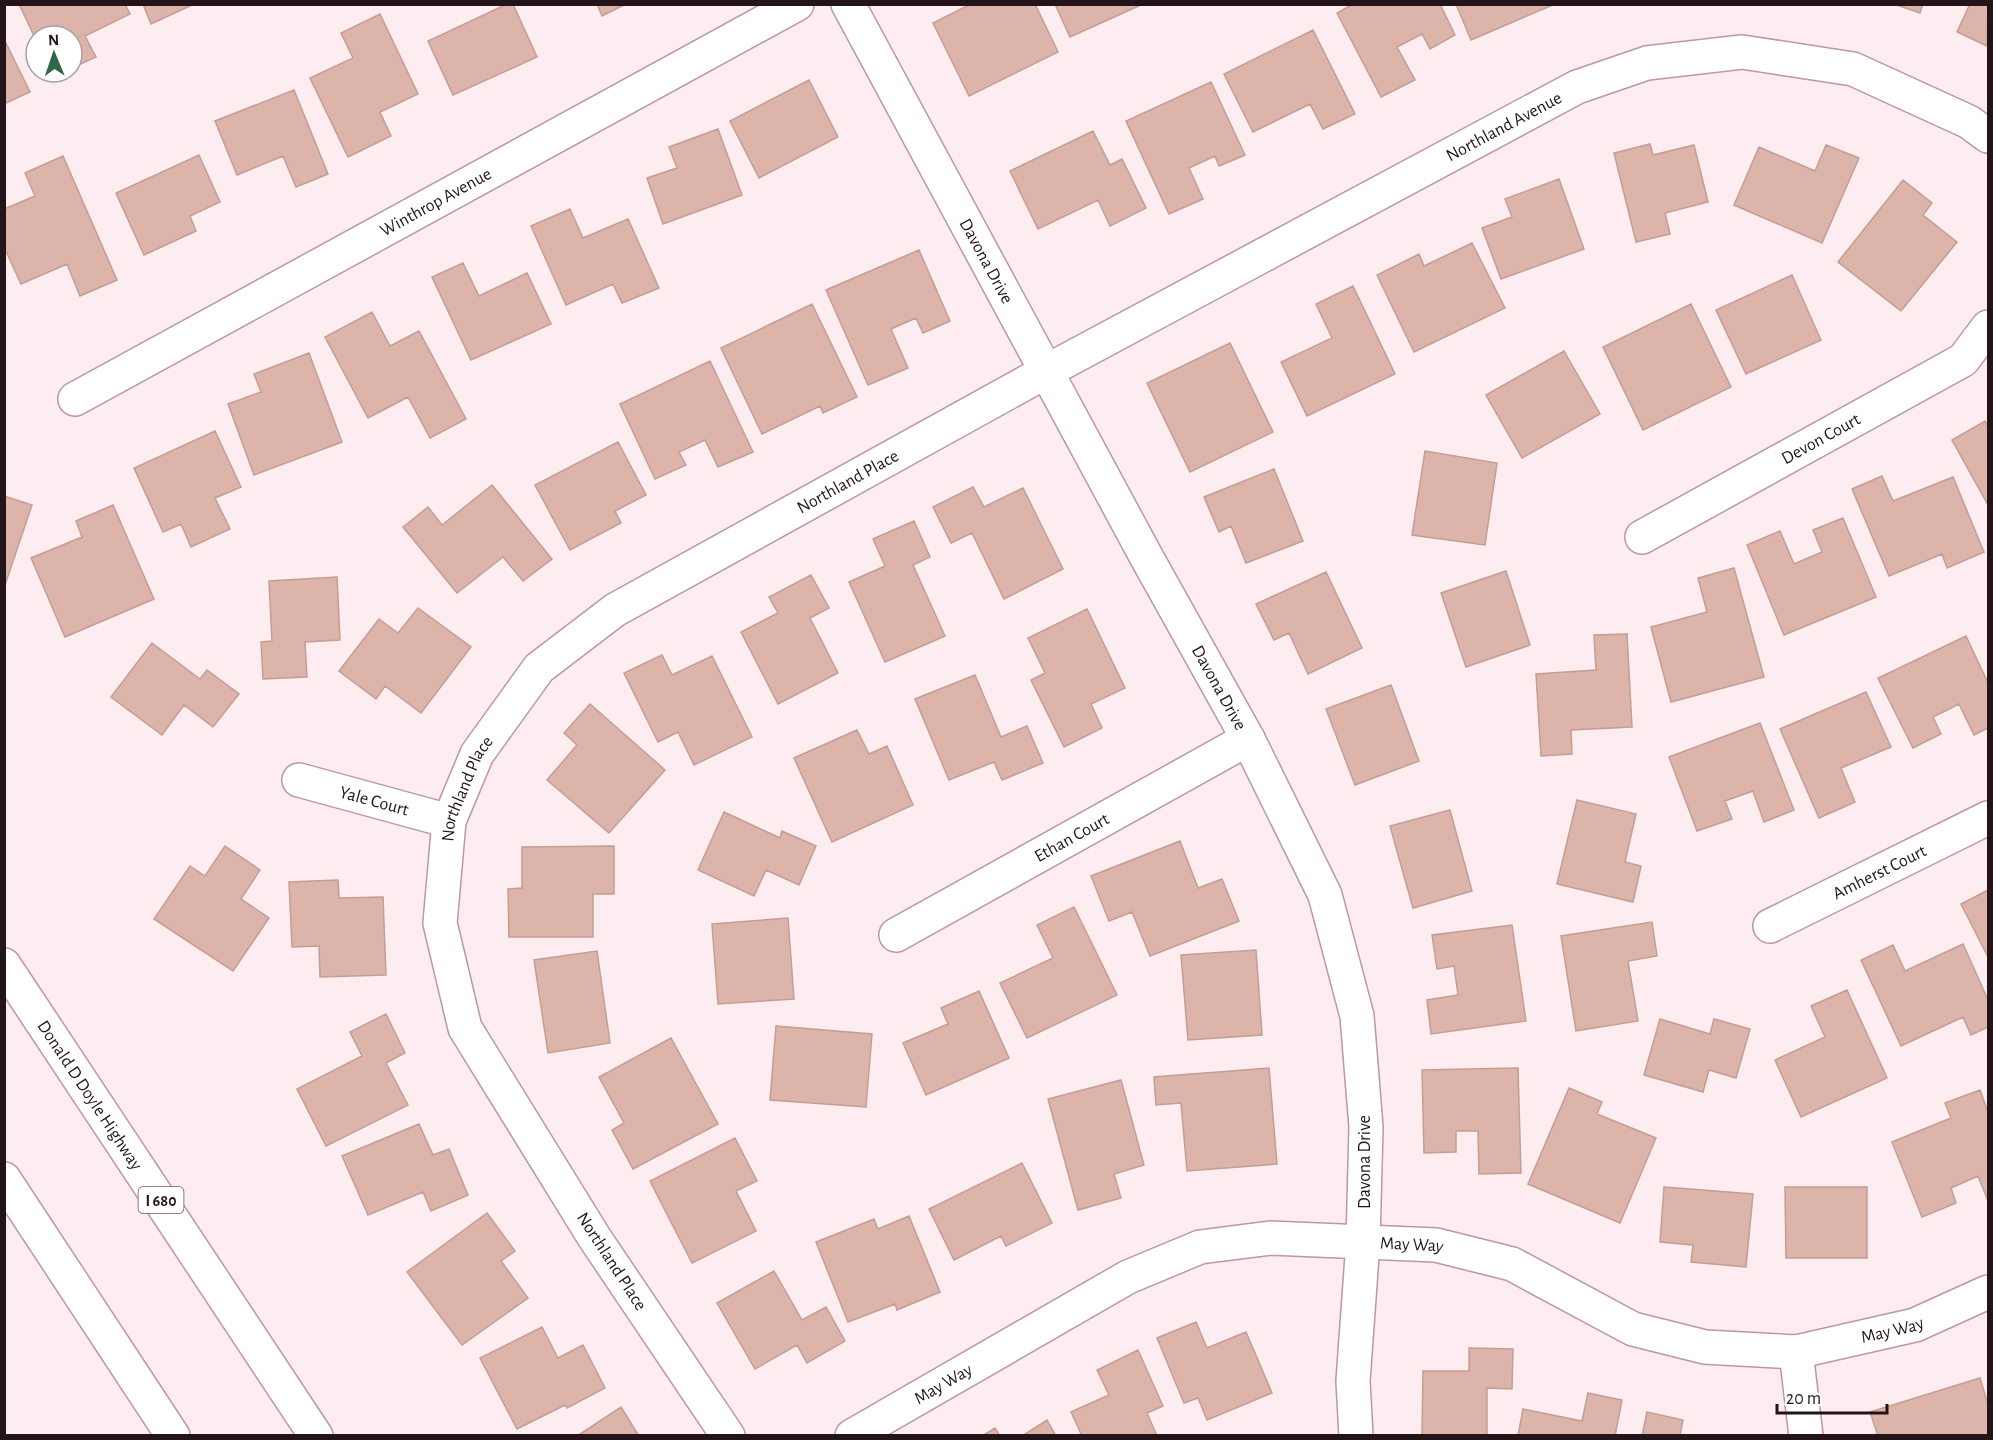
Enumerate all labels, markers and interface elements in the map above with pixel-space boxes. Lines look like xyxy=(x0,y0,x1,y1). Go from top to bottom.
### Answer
north arrow xyxy=(24,24,84,84)
text: N xyxy=(48,32,59,48)
street label: Northland Avenue xyxy=(1443,89,1565,165)
street label: Winthrop Avenue xyxy=(377,165,495,240)
street label: Davona Drive xyxy=(956,216,1016,307)
street label: Devon Court xyxy=(1779,410,1864,468)
street label: Northland Place xyxy=(794,447,902,517)
street label: Davona Drive xyxy=(1188,643,1249,734)
street label: Northland Place xyxy=(439,733,497,842)
street label: Yale Court xyxy=(337,784,411,820)
street label: Ethan Court xyxy=(1032,810,1113,866)
street label: Amherst Court xyxy=(1830,842,1930,903)
street label: Donald D Doyle Highway xyxy=(33,1018,145,1174)
street label: Davona Drive xyxy=(1356,1115,1374,1209)
road number: I 680 xyxy=(138,1187,184,1213)
street label: Northland Place xyxy=(573,1209,649,1314)
street label: May Way xyxy=(1380,1235,1446,1257)
street label: May Way xyxy=(1859,1314,1927,1347)
street label: May Way xyxy=(911,1361,976,1408)
scale bar xyxy=(1777,1377,1886,1415)
text: 20 m xyxy=(1786,1390,1821,1408)

